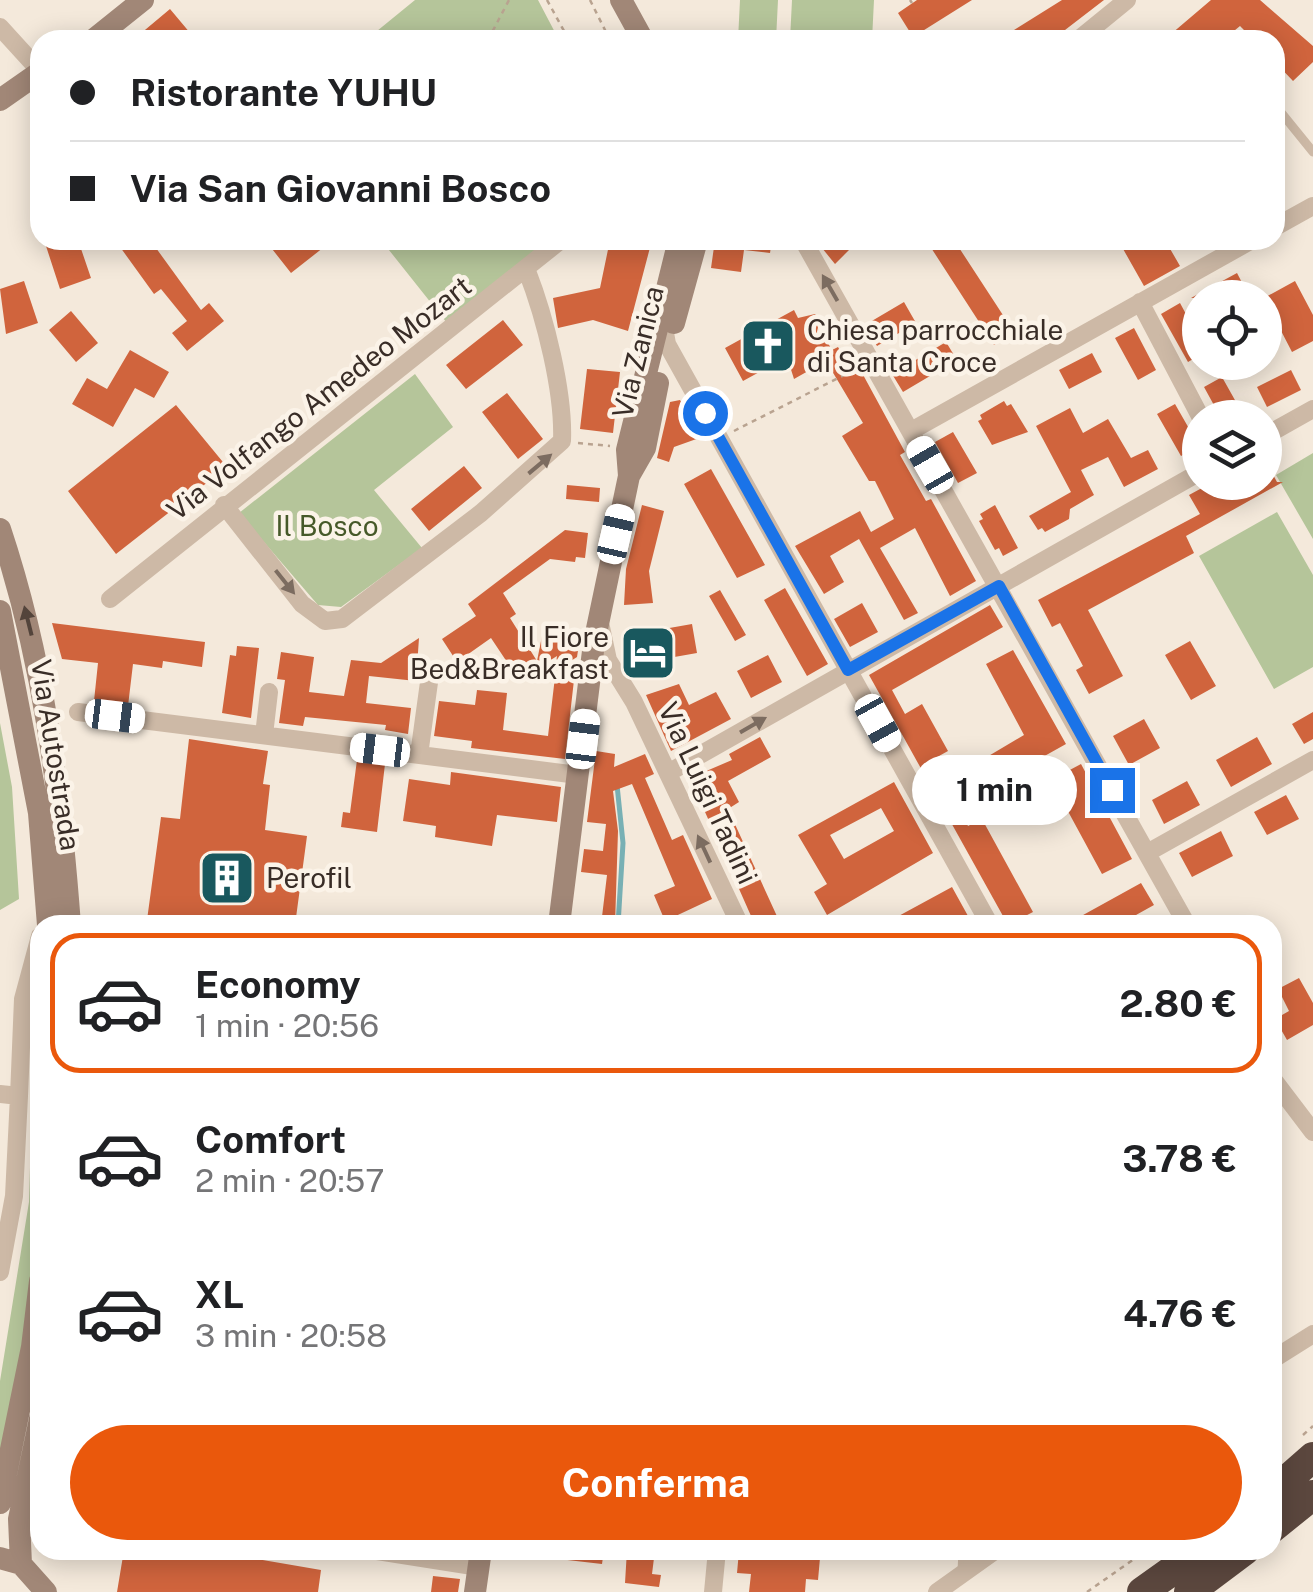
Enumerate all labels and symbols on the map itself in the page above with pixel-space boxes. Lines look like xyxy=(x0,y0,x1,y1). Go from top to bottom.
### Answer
street label: Via Volfango Amedeo Mozart xyxy=(160,269,477,527)
one-way arrow xyxy=(822,274,839,302)
street label: Via Zanica xyxy=(605,282,670,421)
place label: Chiesa parrocchiale di Santa Croce xyxy=(807,313,1063,378)
church icon: Chiesa parrocchiale di Santa Croce xyxy=(738,316,798,376)
route start xyxy=(683,391,728,436)
car xyxy=(902,432,958,498)
one-way arrow xyxy=(527,454,552,475)
car xyxy=(595,501,637,567)
park label: Il Bosco xyxy=(276,509,378,542)
one-way arrow xyxy=(274,569,295,594)
one-way arrow xyxy=(19,605,35,636)
place label: Il Fiore Bed&Breakfast xyxy=(410,620,609,685)
hotel icon: Il Fiore Bed&Breakfast xyxy=(618,623,678,683)
street label: Via Autostrada xyxy=(25,657,88,853)
car xyxy=(850,689,906,757)
car xyxy=(83,697,147,735)
street label: Via Luigi Tadini xyxy=(652,697,765,889)
car xyxy=(564,707,602,771)
one-way arrow xyxy=(739,716,767,734)
car xyxy=(348,731,412,769)
callout: 1 min xyxy=(912,755,1077,825)
route end xyxy=(1090,768,1135,813)
one-way arrow xyxy=(696,834,713,863)
building icon: Perofil xyxy=(197,848,257,908)
place label: Perofil xyxy=(266,861,352,894)

